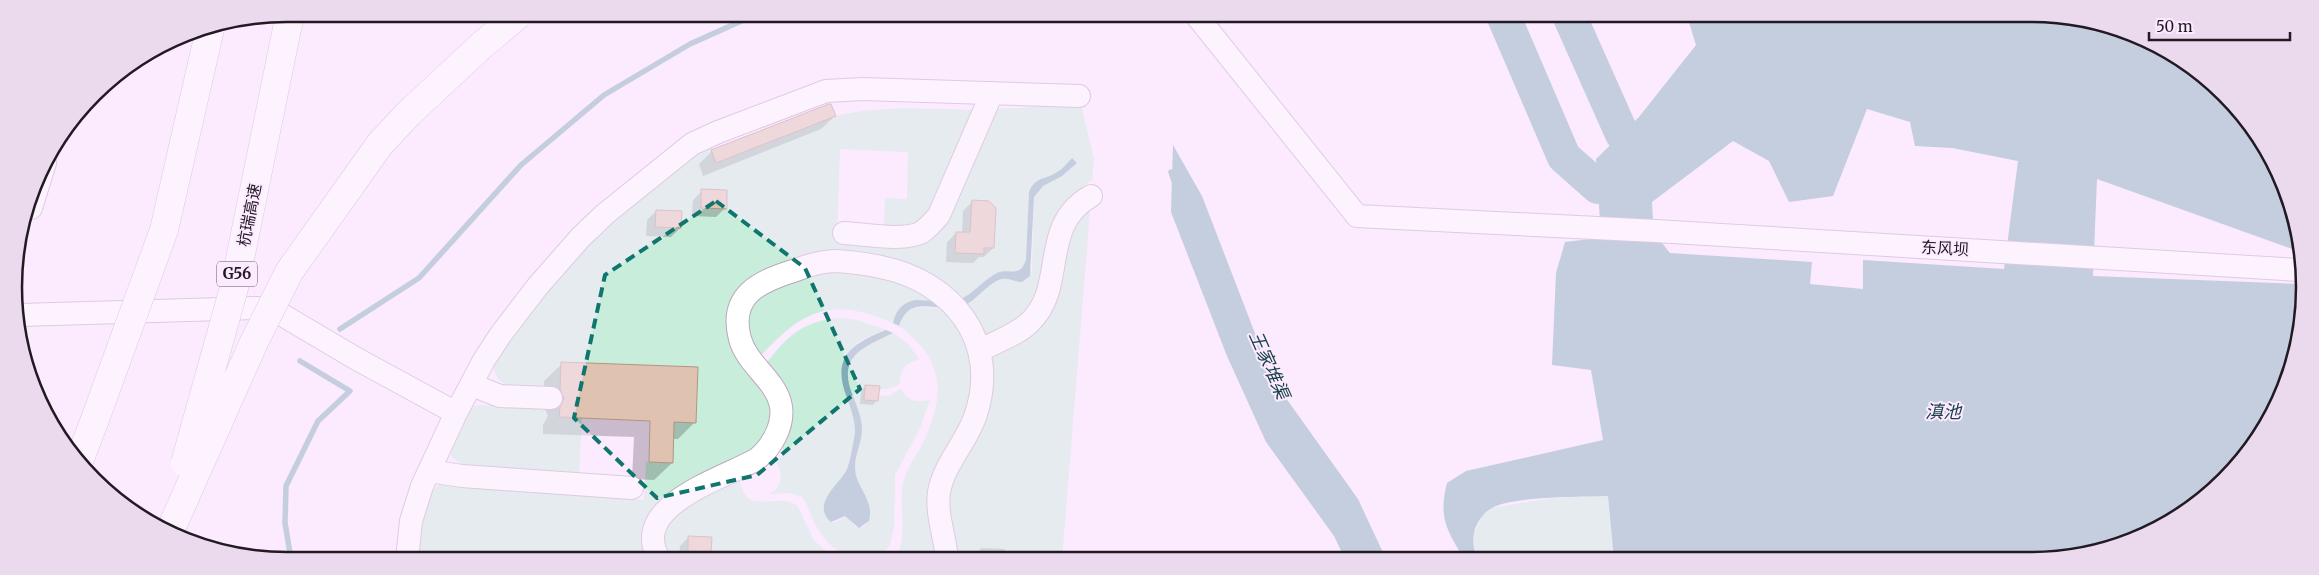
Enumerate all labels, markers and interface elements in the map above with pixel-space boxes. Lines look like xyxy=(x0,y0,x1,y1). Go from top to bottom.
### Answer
scale bar xyxy=(2149,10,2290,42)
text: 50 m xyxy=(2156,17,2193,36)
street label: 杭瑞高速 xyxy=(233,182,265,248)
street label: 东风坝 xyxy=(1921,237,1969,259)
road number: G56 xyxy=(217,262,257,286)
water label: 王家堆渠 xyxy=(1244,327,1296,405)
water label: 滇池 xyxy=(1925,400,1963,423)

